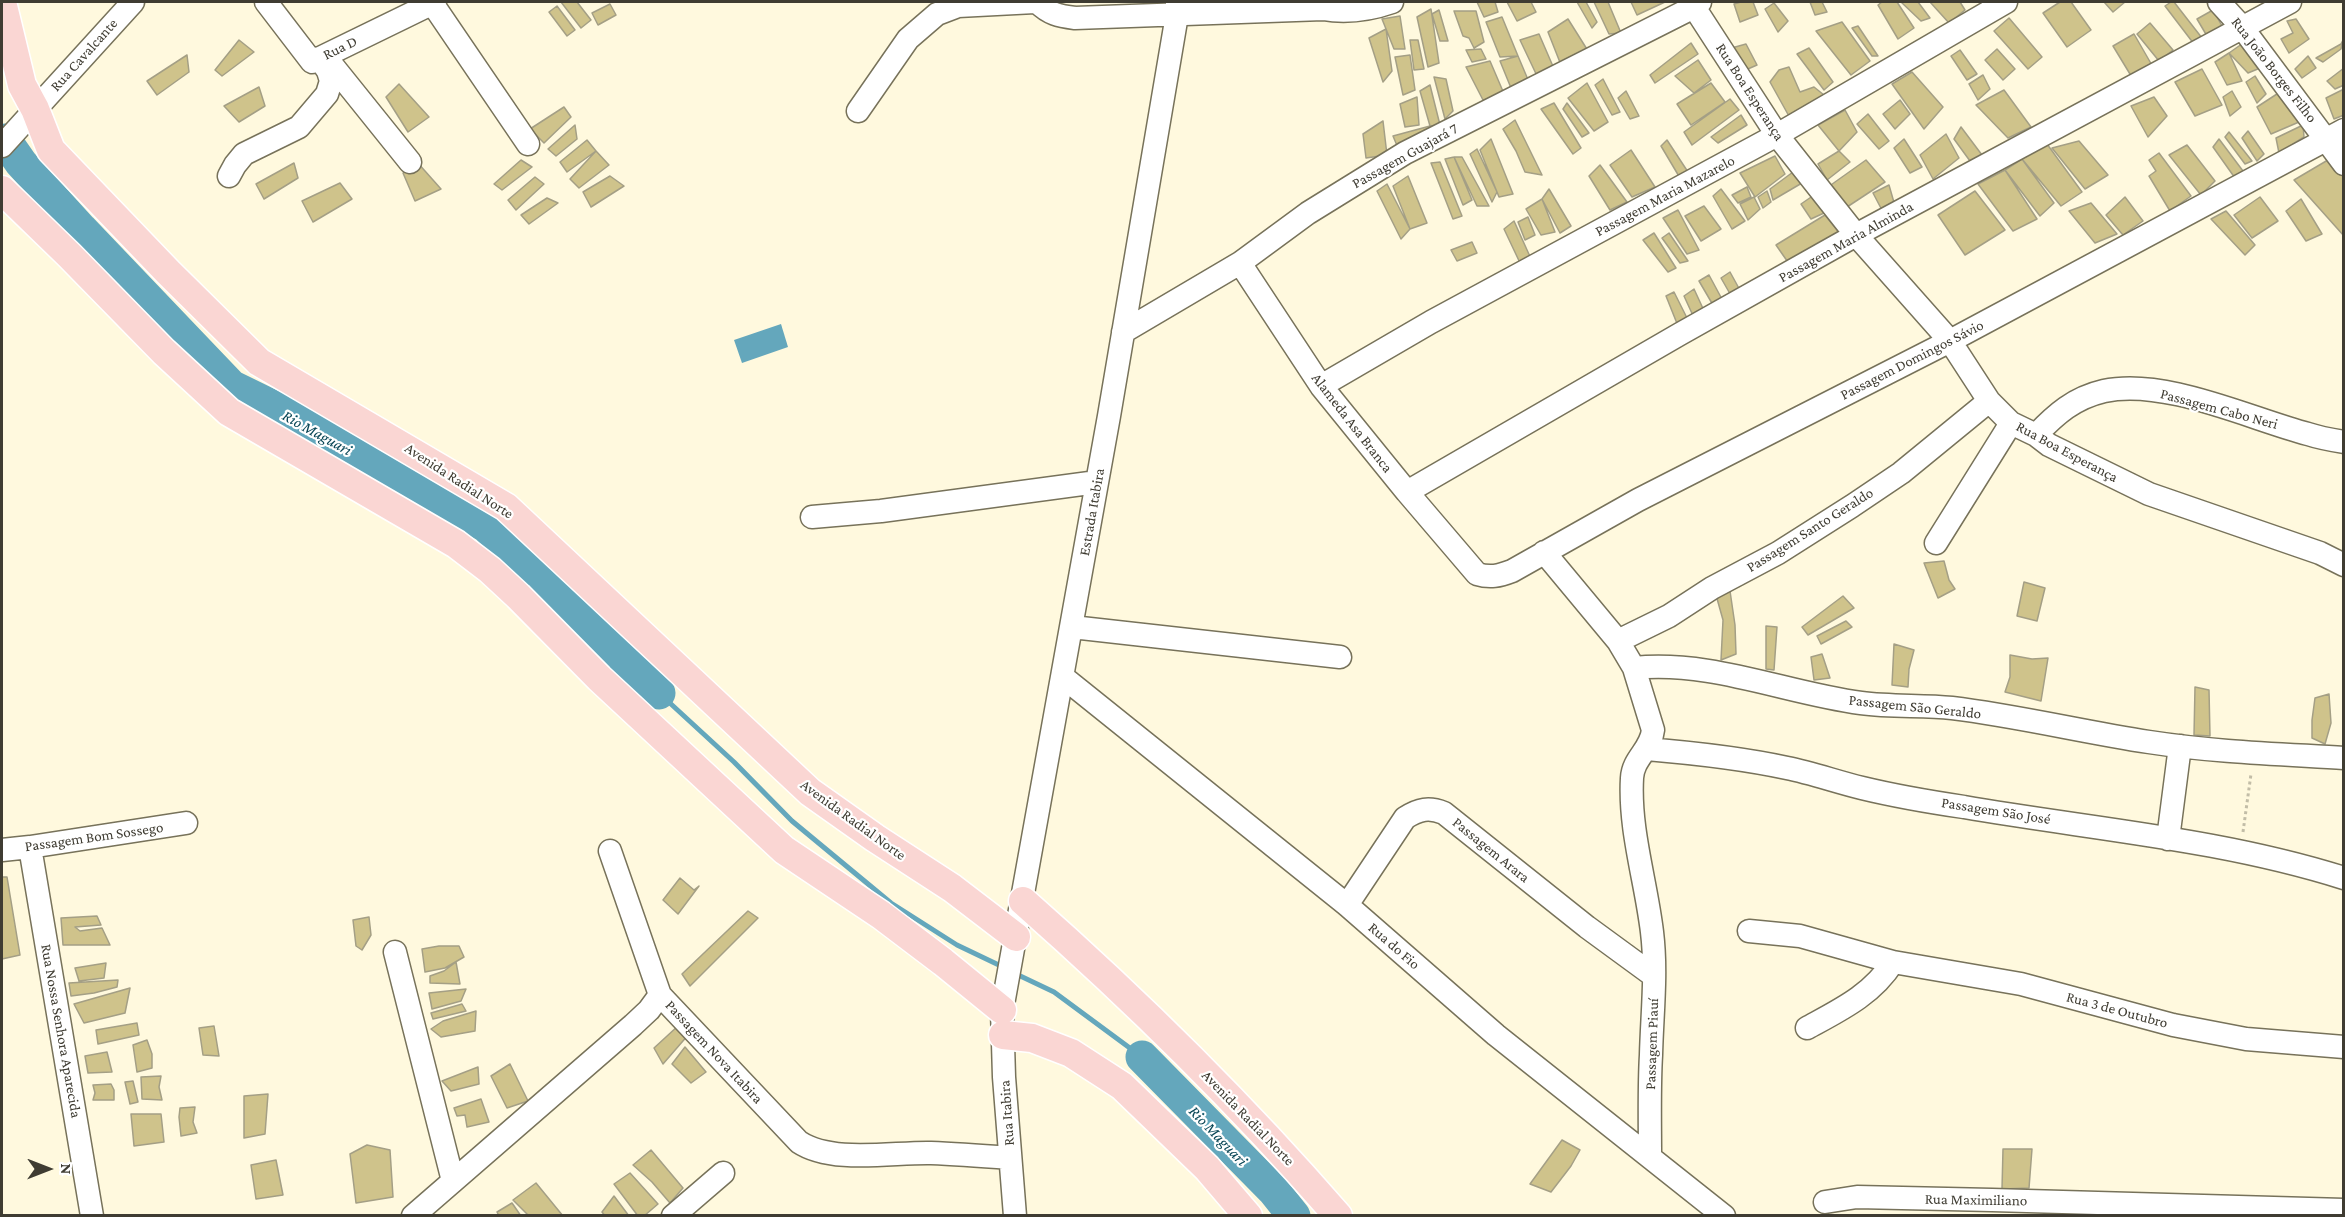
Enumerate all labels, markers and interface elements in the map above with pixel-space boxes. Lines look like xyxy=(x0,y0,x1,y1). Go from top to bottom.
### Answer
street label: Rua João Borges Filho xyxy=(2227,14,2321,126)
street label: Rua Cavalcante xyxy=(47,15,121,95)
street label: Rua D xyxy=(320,32,360,64)
street label: Rua Boa Esperança xyxy=(1712,40,1788,144)
street label: Passagem Guajará 7 xyxy=(1349,119,1461,193)
street label: Passagem Maria Mazarelo xyxy=(1592,152,1738,240)
street label: Passagem Maria Alminda xyxy=(1775,197,1917,287)
street label: Passagem Domingos Sávio xyxy=(1837,316,1987,404)
street label: Alameda Asa Branca xyxy=(1308,370,1396,476)
street label: Passagem Cabo Neri xyxy=(2158,385,2280,433)
water label: Rio Maguari xyxy=(279,406,355,460)
street label: Rua Boa Esperança xyxy=(2013,418,2121,486)
street label: Avenida Radial Norte xyxy=(401,439,517,523)
street label: Estrada Itabira xyxy=(1075,467,1109,557)
street label: Passagem Santo Geraldo xyxy=(1743,484,1877,576)
street label: Passagem São Geraldo xyxy=(1848,691,1982,723)
street label: Avenida Radial Norte xyxy=(797,776,909,864)
street label: Passagem São José xyxy=(1940,793,2052,829)
street label: Passagem Arara xyxy=(1449,813,1533,887)
street label: Passagem Bom Sossego xyxy=(24,818,164,856)
street label: Rua do Fio xyxy=(1364,919,1424,973)
street label: Rua Nossa Senhora Aparecida xyxy=(37,943,85,1119)
street label: Rua 3 de Outubro xyxy=(2064,988,2170,1032)
street label: Passagem Nova Itabira xyxy=(661,996,767,1108)
street label: Passagem Piauí xyxy=(1641,998,1663,1090)
street label: Avenida Radial Norte xyxy=(1198,1066,1298,1170)
street label: Rua Itabira xyxy=(996,1080,1018,1146)
water label: Rio Maguari xyxy=(1185,1102,1251,1170)
north arrow xyxy=(18,1139,78,1199)
text: N xyxy=(58,1164,75,1174)
street label: Rua Maximiliano xyxy=(1925,1190,2027,1210)

